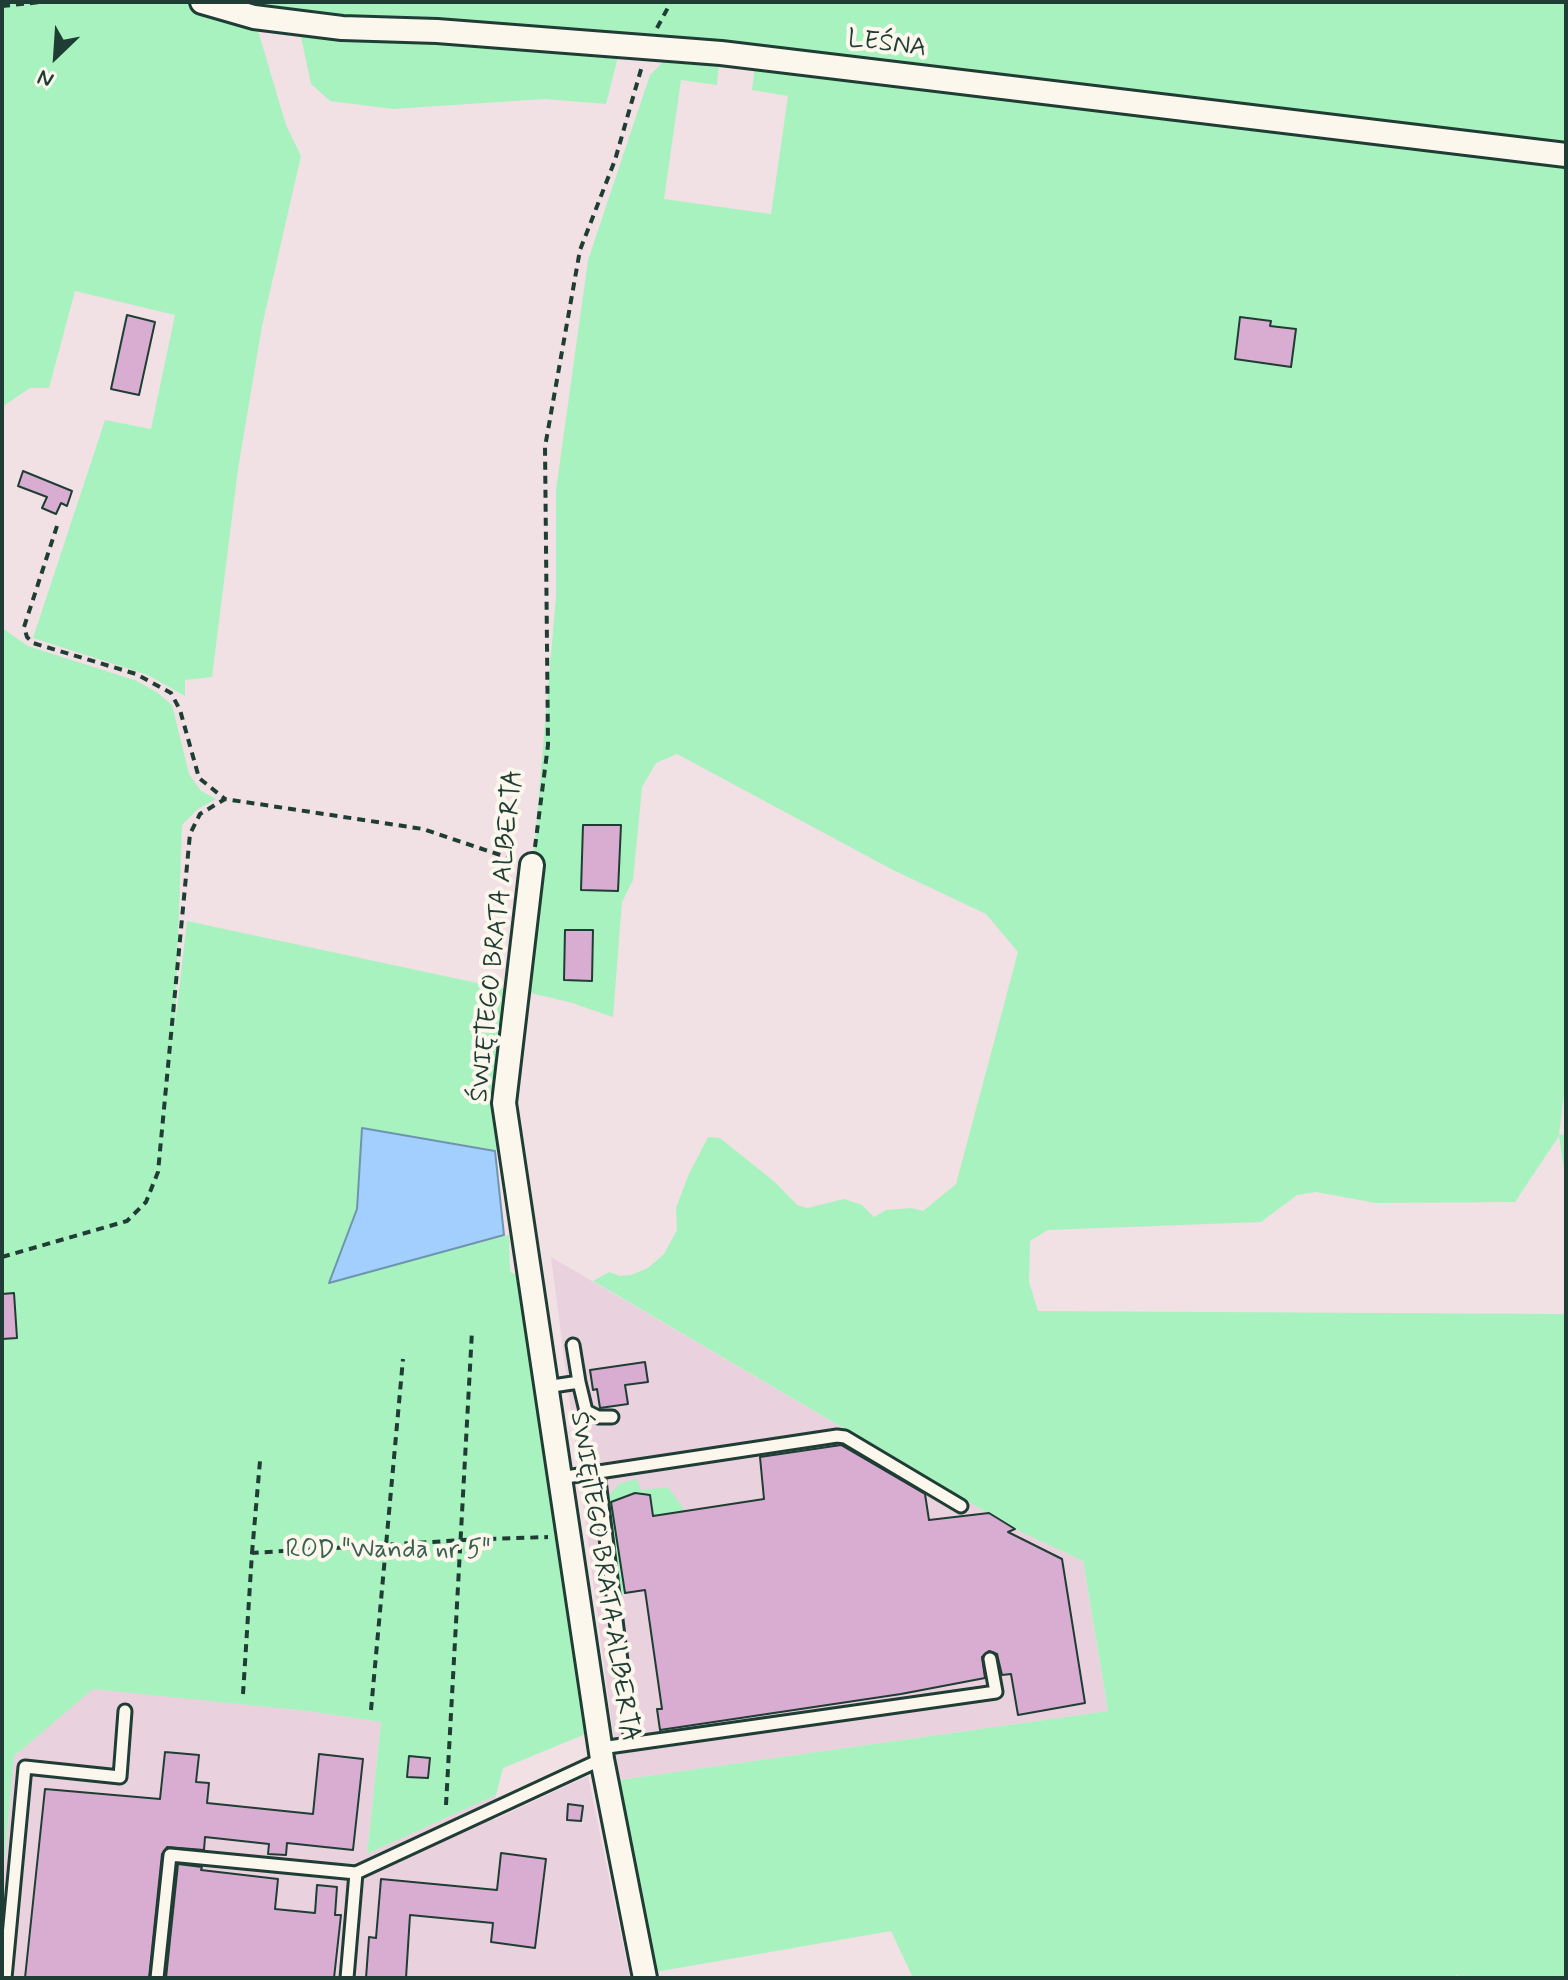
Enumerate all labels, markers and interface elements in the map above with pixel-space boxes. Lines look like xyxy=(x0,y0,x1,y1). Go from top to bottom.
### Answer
north arrow xyxy=(16,16,96,96)
street label: LEŚNA xyxy=(846,25,928,65)
text: N xyxy=(33,62,58,94)
street label: ŚWIĘTEGO BRATA ALBERTA xyxy=(465,768,531,1104)
street label: ŚWIĘTEGO BRATA ALBERTA xyxy=(561,1410,645,1744)
park label: ROD "Wanda nr 5" xyxy=(285,1536,491,1568)

